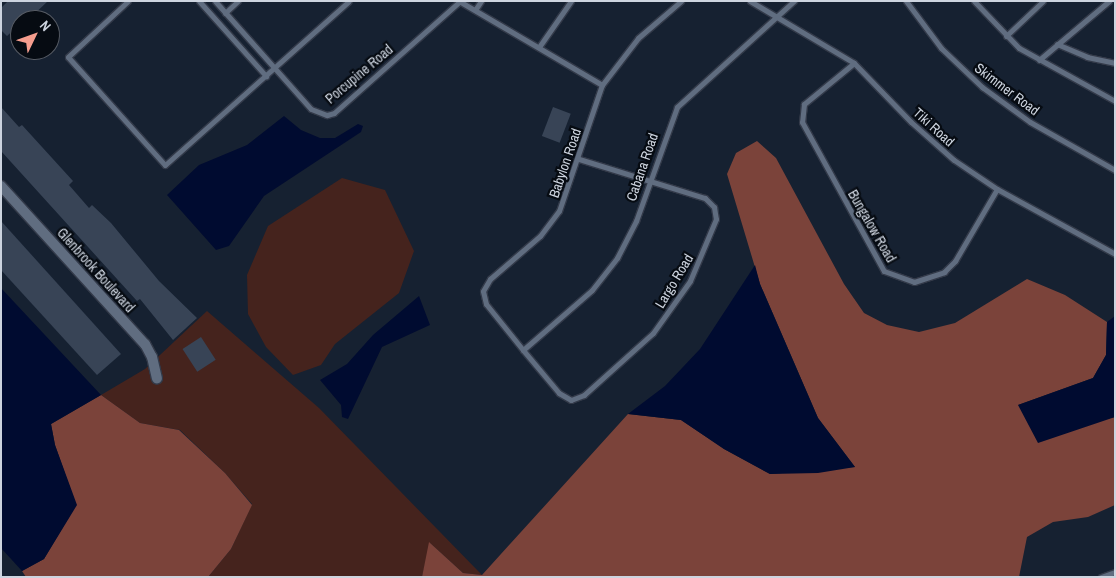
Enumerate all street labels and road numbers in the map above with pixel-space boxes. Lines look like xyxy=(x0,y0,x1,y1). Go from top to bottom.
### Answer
street label: Porcupine Road xyxy=(322,41,396,107)
street label: Skimmer Road xyxy=(971,59,1043,119)
street label: Tiki Road xyxy=(910,104,958,150)
street label: Babylon Road xyxy=(545,126,585,200)
street label: Cabana Road xyxy=(623,131,661,203)
street label: Bungalow Road xyxy=(844,187,900,265)
street label: Glenbrook Boulevard xyxy=(54,224,138,316)
street label: Largo Road xyxy=(651,251,697,311)

